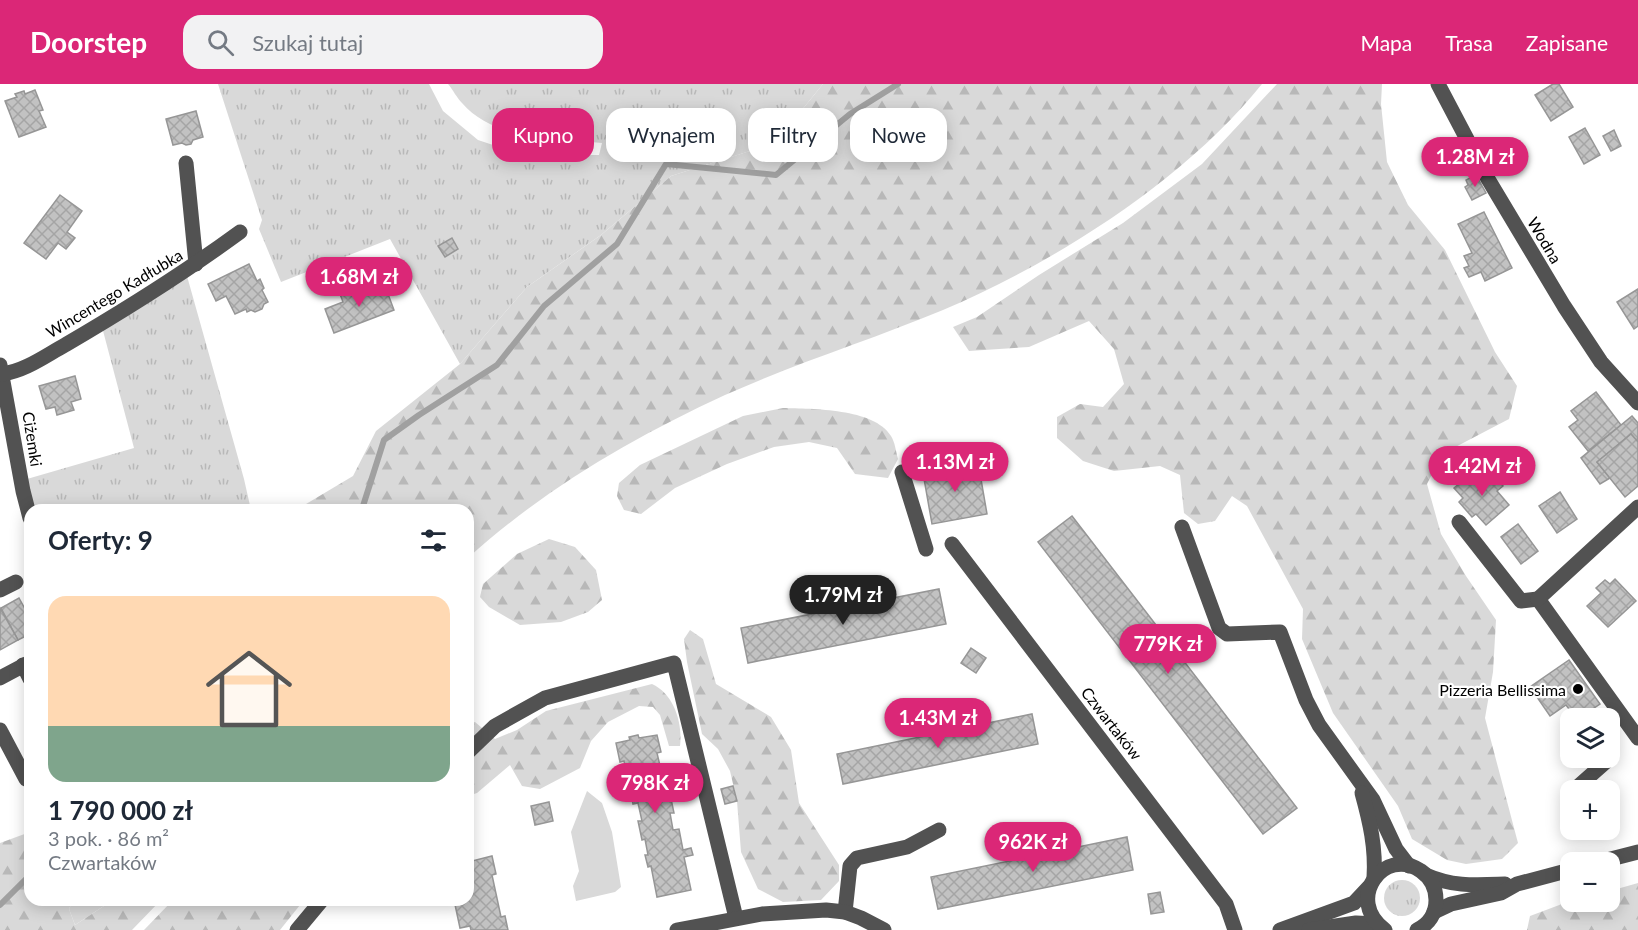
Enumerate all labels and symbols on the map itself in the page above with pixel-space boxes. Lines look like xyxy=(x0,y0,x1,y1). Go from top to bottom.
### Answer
pin: 1.28M zł xyxy=(1413,137,1537,188)
street label: Wodna xyxy=(1524,213,1566,267)
street label: Wincentego Kadłubka xyxy=(42,245,186,341)
pin: 1.68M zł xyxy=(297,257,421,308)
street label: Ciżemki xyxy=(19,410,47,468)
pin: 1.13M zł xyxy=(893,442,1017,493)
pin: 1.42M zł xyxy=(1420,446,1544,497)
pin: 1.79M zł xyxy=(781,575,905,626)
pin: 779K zł xyxy=(1113,624,1223,675)
place label: Pizzeria Bellissima xyxy=(1439,680,1566,699)
marker: Pizzeria Bellissima xyxy=(1571,682,1585,696)
street label: Czwartaków xyxy=(1078,683,1147,763)
pin: 1.43M zł xyxy=(876,698,1000,749)
pin: 798K zł xyxy=(600,763,710,814)
pin: 962K zł xyxy=(978,822,1088,873)

